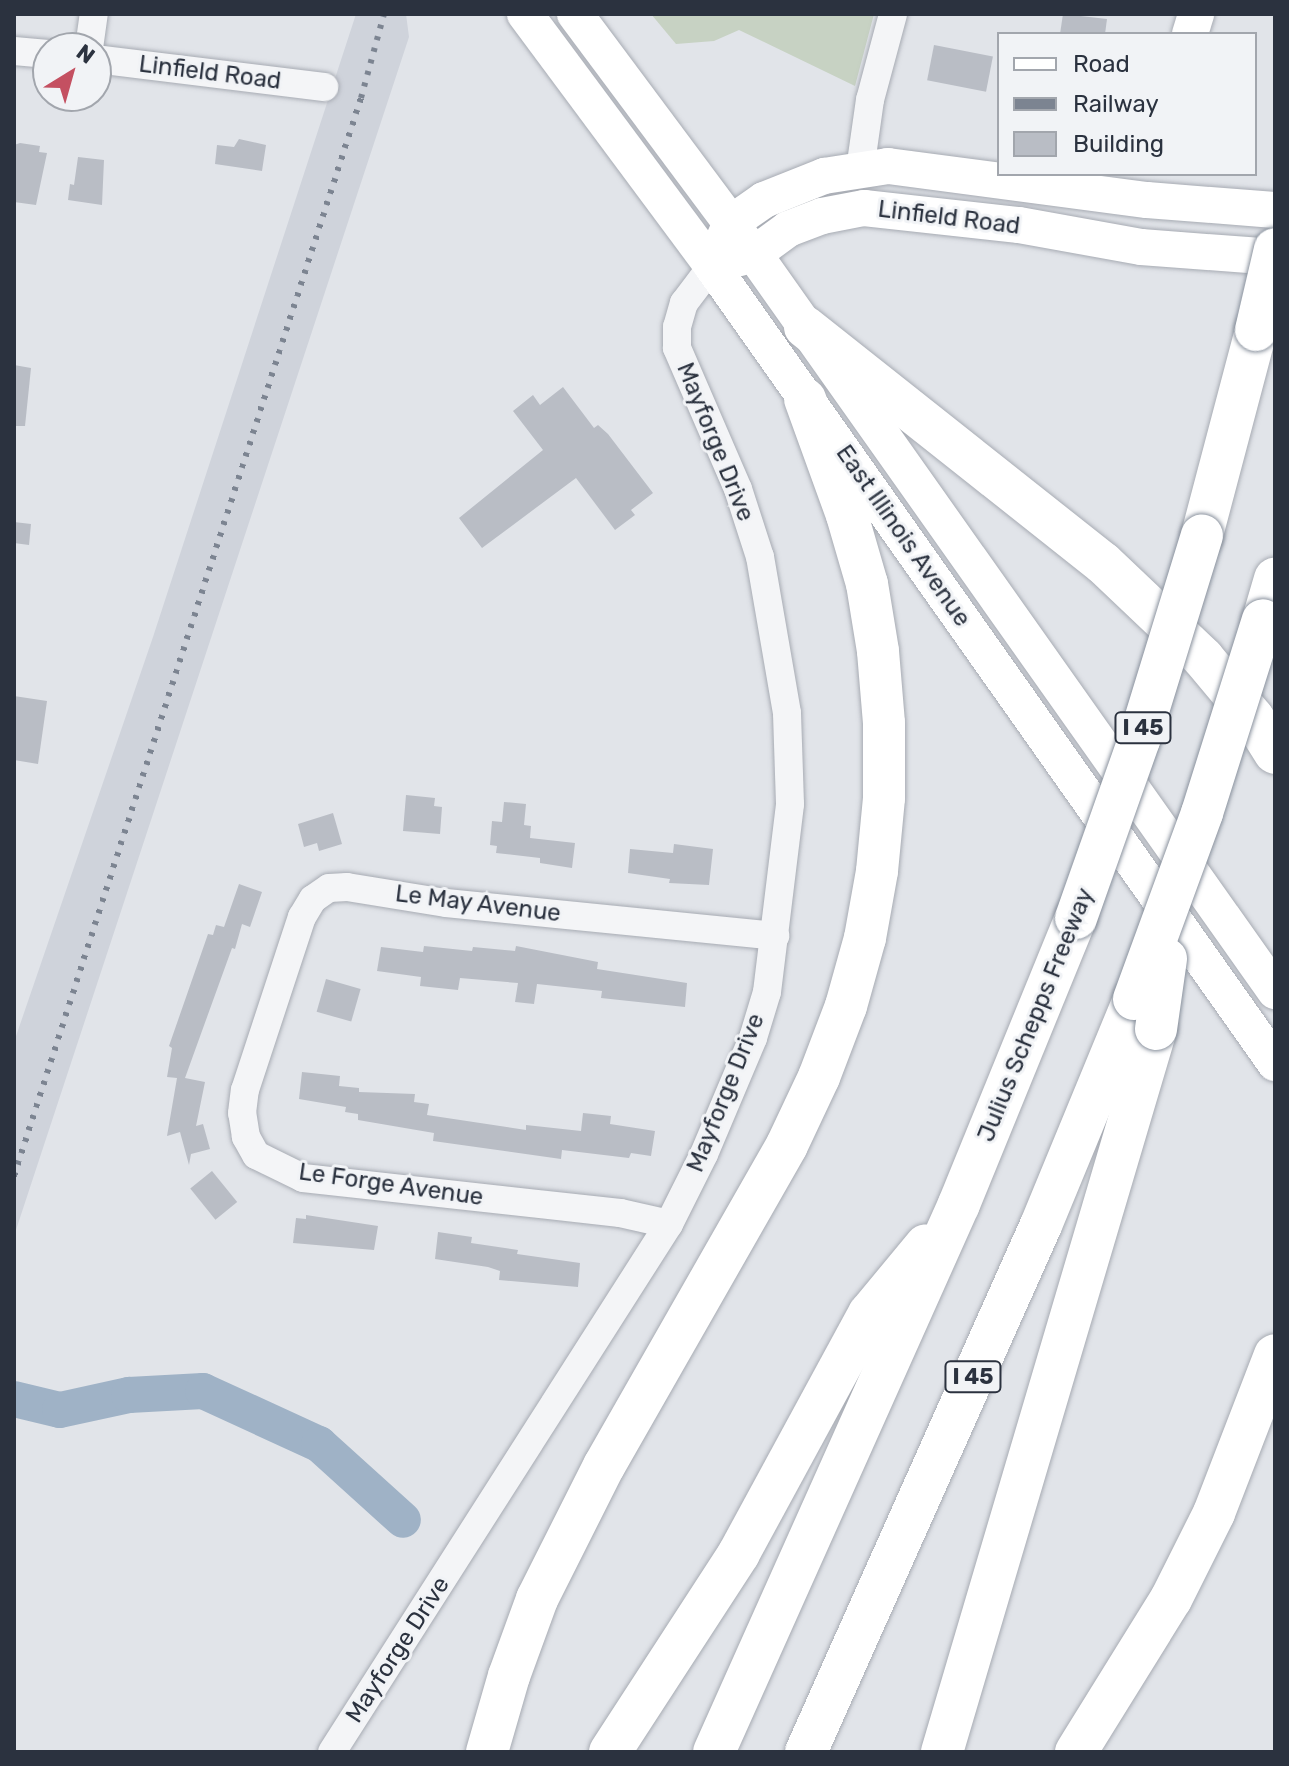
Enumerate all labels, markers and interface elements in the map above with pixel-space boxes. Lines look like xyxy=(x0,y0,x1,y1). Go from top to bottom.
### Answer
north arrow xyxy=(32,32,112,112)
legend xyxy=(997,32,1257,176)
text: N xyxy=(71,38,100,70)
street label: Linfield Road xyxy=(137,50,283,96)
text: Road xyxy=(1073,50,1130,78)
text: Railway xyxy=(1073,90,1159,118)
text: Building xyxy=(1073,130,1164,158)
street label: Linfield Road xyxy=(876,195,1022,241)
street label: Mayforge Drive xyxy=(670,359,760,525)
street label: East Illinois Avenue xyxy=(829,439,977,633)
road number: I 45 xyxy=(1113,710,1173,746)
street label: Le May Avenue xyxy=(393,879,563,929)
street label: Julius Schepps Freeway xyxy=(972,884,1100,1146)
street label: Mayforge Drive xyxy=(681,1010,771,1176)
street label: Le Forge Avenue xyxy=(297,1158,485,1212)
road number: I 45 xyxy=(943,1359,1003,1395)
street label: Mayforge Drive xyxy=(340,1572,456,1728)

